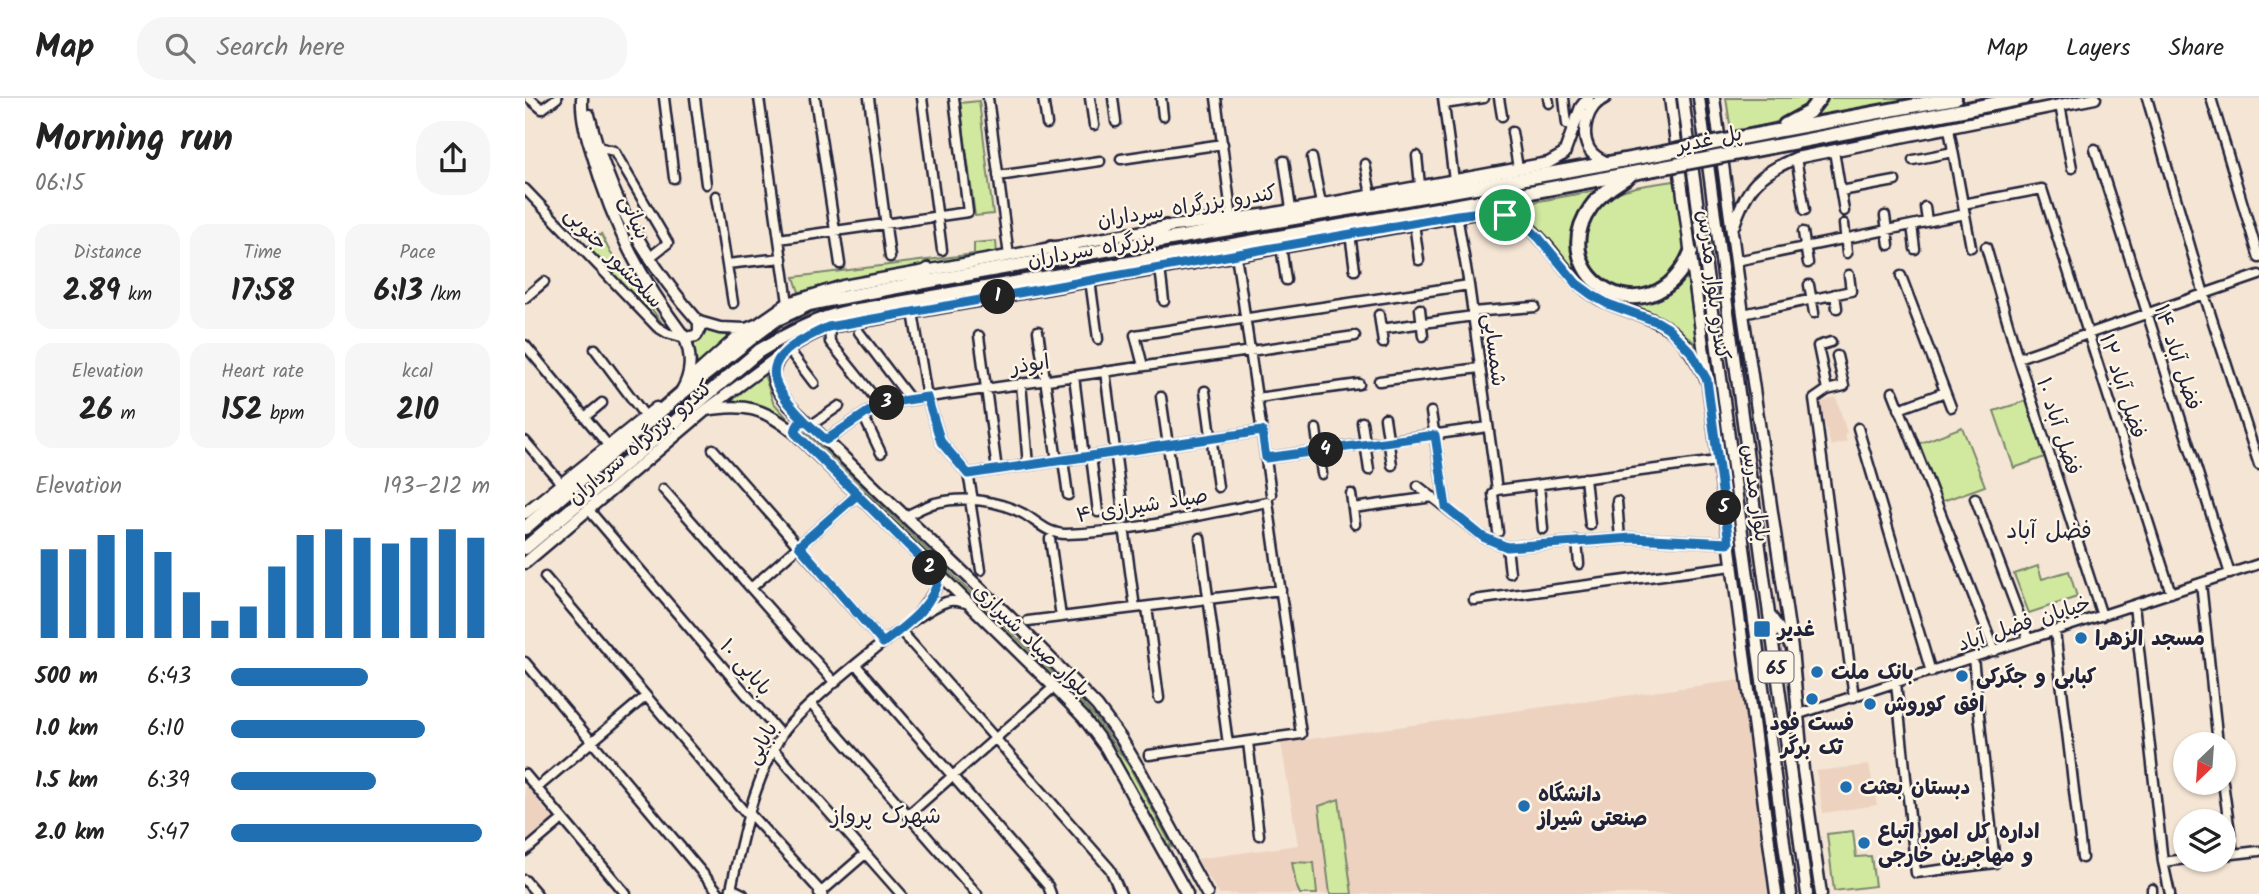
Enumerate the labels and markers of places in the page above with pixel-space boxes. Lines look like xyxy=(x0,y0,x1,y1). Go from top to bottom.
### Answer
pin xyxy=(1475,185,1535,245)
pin: 1 xyxy=(981,280,1015,314)
pin: 3 xyxy=(869,386,905,420)
pin: 4 xyxy=(1309,432,1343,468)
pin: 5 xyxy=(1707,490,1741,526)
pin: 2 xyxy=(913,550,947,586)
place label: غدیر xyxy=(1776,614,1815,647)
marker: غدیر xyxy=(1752,619,1772,639)
place label: مسجد الزهرا xyxy=(2095,623,2205,656)
marker: مسجد الزهرا xyxy=(2073,630,2089,646)
place label: بانک ملت xyxy=(1831,657,1914,690)
place label: کبابی و جگرکی xyxy=(1976,661,2097,694)
marker: بانک ملت xyxy=(1809,664,1825,680)
marker: کبابی و جگرکی xyxy=(1954,668,1970,684)
place label: افق کوروش xyxy=(1884,689,1984,722)
marker: فست فود تک برگر xyxy=(1804,691,1820,707)
marker: افق کوروش xyxy=(1862,696,1878,712)
place label: فست فود تک برگر xyxy=(1770,708,1854,765)
place label: دبستان بعثت xyxy=(1860,772,1970,805)
place label: دانشگاه صنعتی شیراز xyxy=(1536,779,1648,836)
marker: دبستان بعثت xyxy=(1838,779,1854,795)
marker: دانشگاه صنعتی شیراز xyxy=(1516,798,1532,814)
place label: اداره کل امور اتباع و مهاجرین خارجی xyxy=(1878,816,2039,873)
marker: اداره کل امور اتباع و مهاجرین خارجی xyxy=(1856,835,1872,851)

